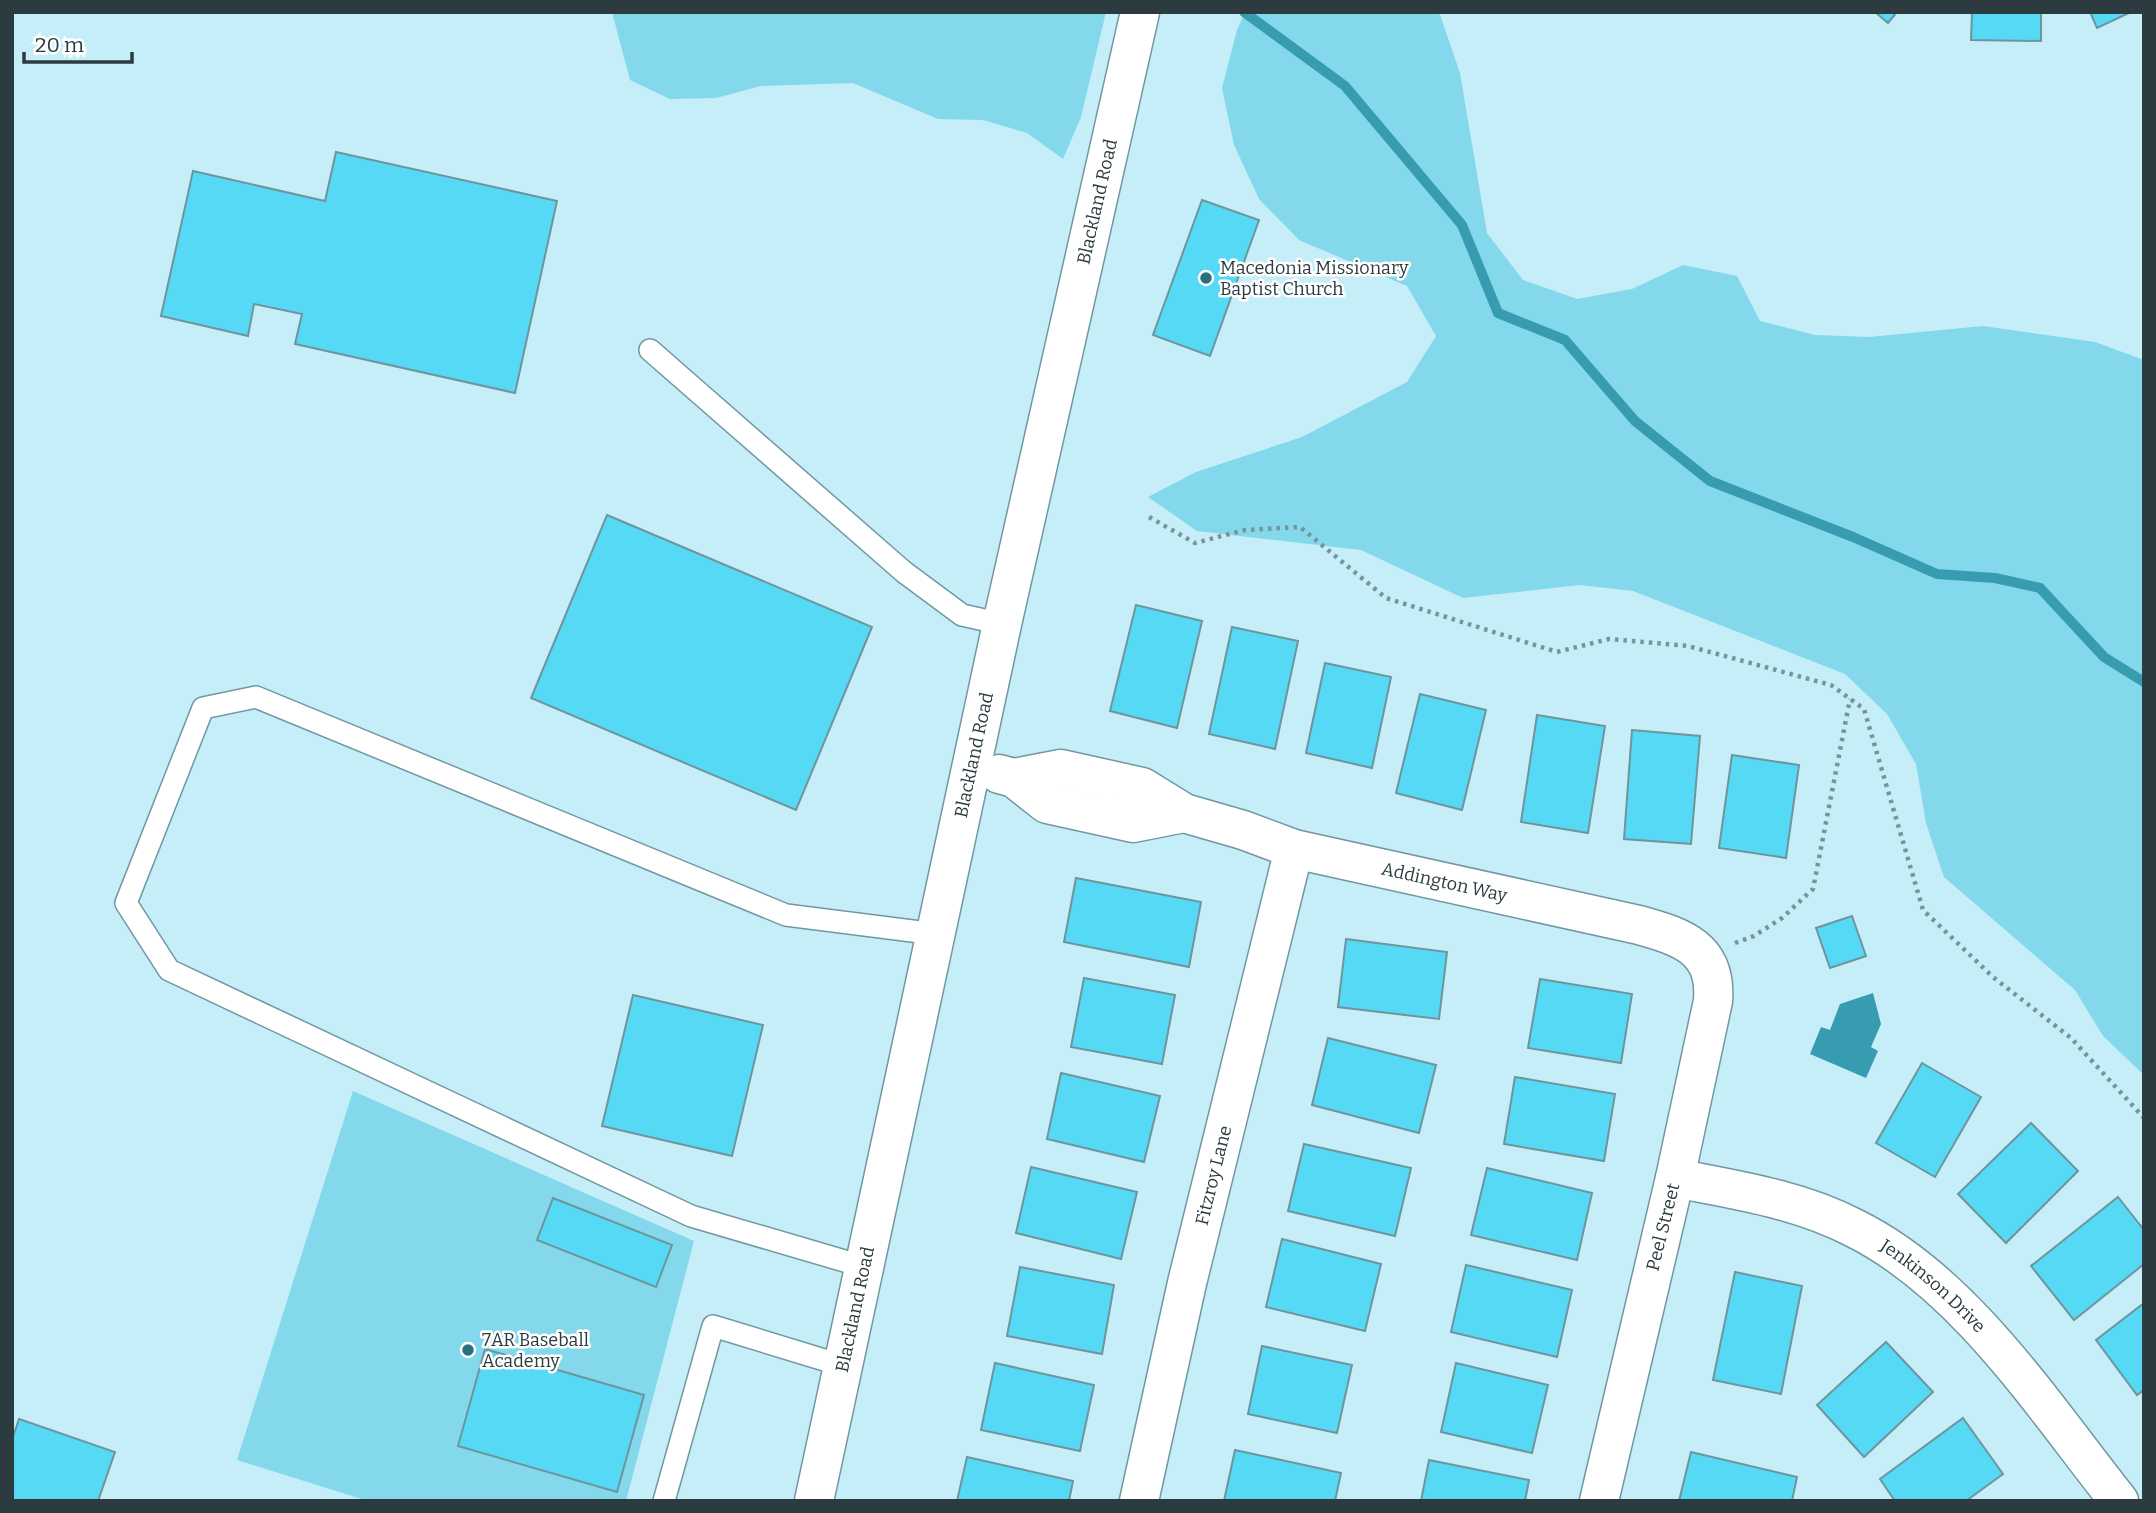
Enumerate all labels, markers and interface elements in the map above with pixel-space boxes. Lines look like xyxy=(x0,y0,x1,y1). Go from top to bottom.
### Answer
scale bar xyxy=(24,21,133,65)
text: 20 m xyxy=(35,32,84,58)
street label: Blackland Road xyxy=(1072,136,1122,266)
place label: Macedonia Missionary Baptist Church xyxy=(1220,257,1409,300)
marker: Macedonia Missionary Baptist Church xyxy=(1198,270,1214,286)
street label: Blackland Road xyxy=(950,690,998,820)
street label: Addington Way xyxy=(1380,858,1510,907)
street label: Fitzroy Lane xyxy=(1191,1123,1236,1228)
street label: Peel Street xyxy=(1641,1180,1685,1273)
street label: Jenkinson Drive xyxy=(1876,1234,1990,1337)
street label: Blackland Road xyxy=(831,1244,879,1374)
place label: 7AR Baseball Academy xyxy=(482,1329,589,1372)
marker: 7AR Baseball Academy xyxy=(460,1342,476,1358)

